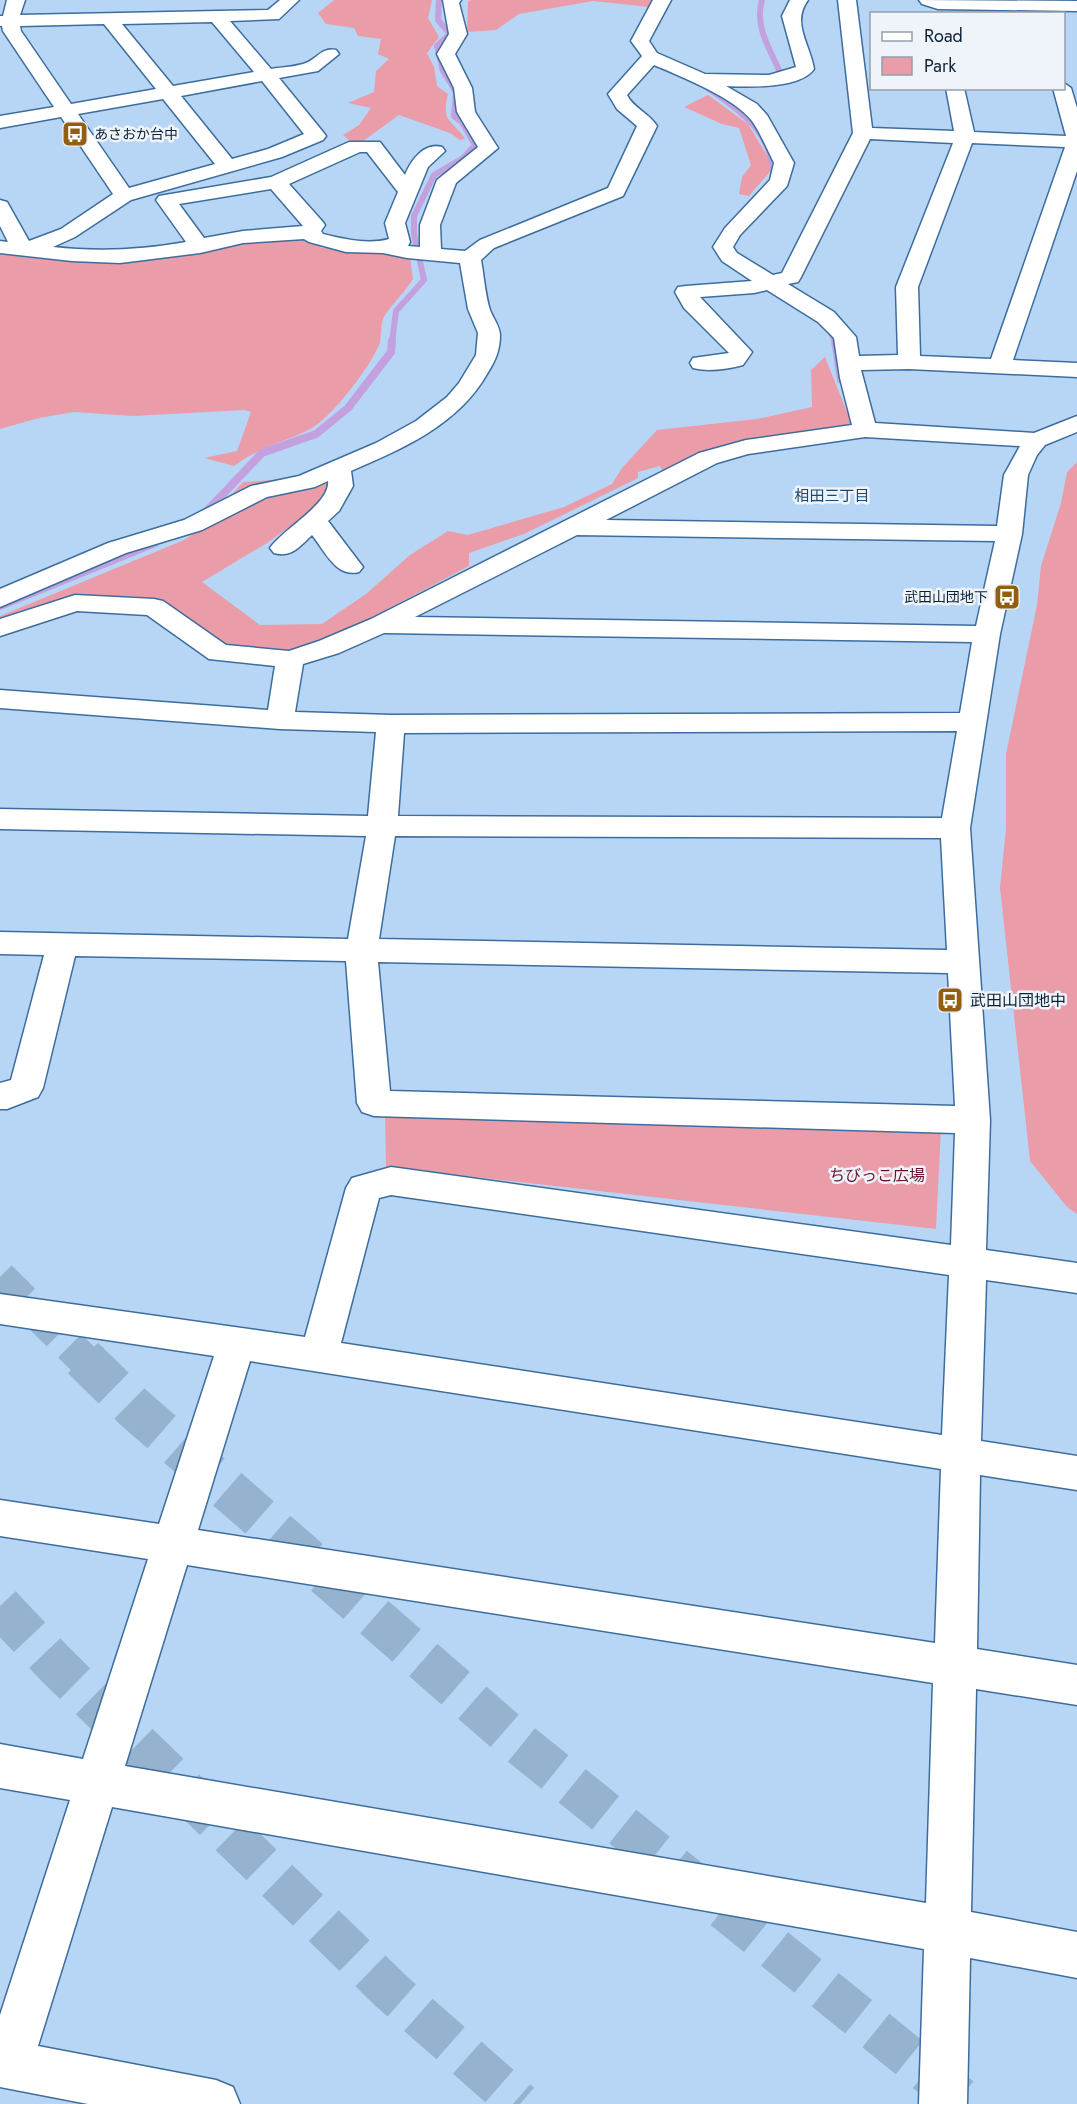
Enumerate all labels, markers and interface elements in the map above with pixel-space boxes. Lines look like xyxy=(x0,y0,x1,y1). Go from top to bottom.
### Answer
legend xyxy=(870,12,1065,90)
text: Road xyxy=(924,23,963,49)
text: Park xyxy=(924,53,956,79)
bus stop icon: あさおか台中 xyxy=(60,119,90,149)
place label: あさおか台中 xyxy=(94,124,178,144)
district label: 相田三丁目 xyxy=(794,485,870,507)
bus stop icon: 武田山団地下 xyxy=(992,582,1022,612)
place label: 武田山団地下 xyxy=(904,587,988,607)
bus stop icon: 武田山団地中 xyxy=(935,985,965,1015)
place label: 武田山団地中 xyxy=(970,989,1066,1012)
park label: ちびっこ広場 xyxy=(829,1164,925,1187)

